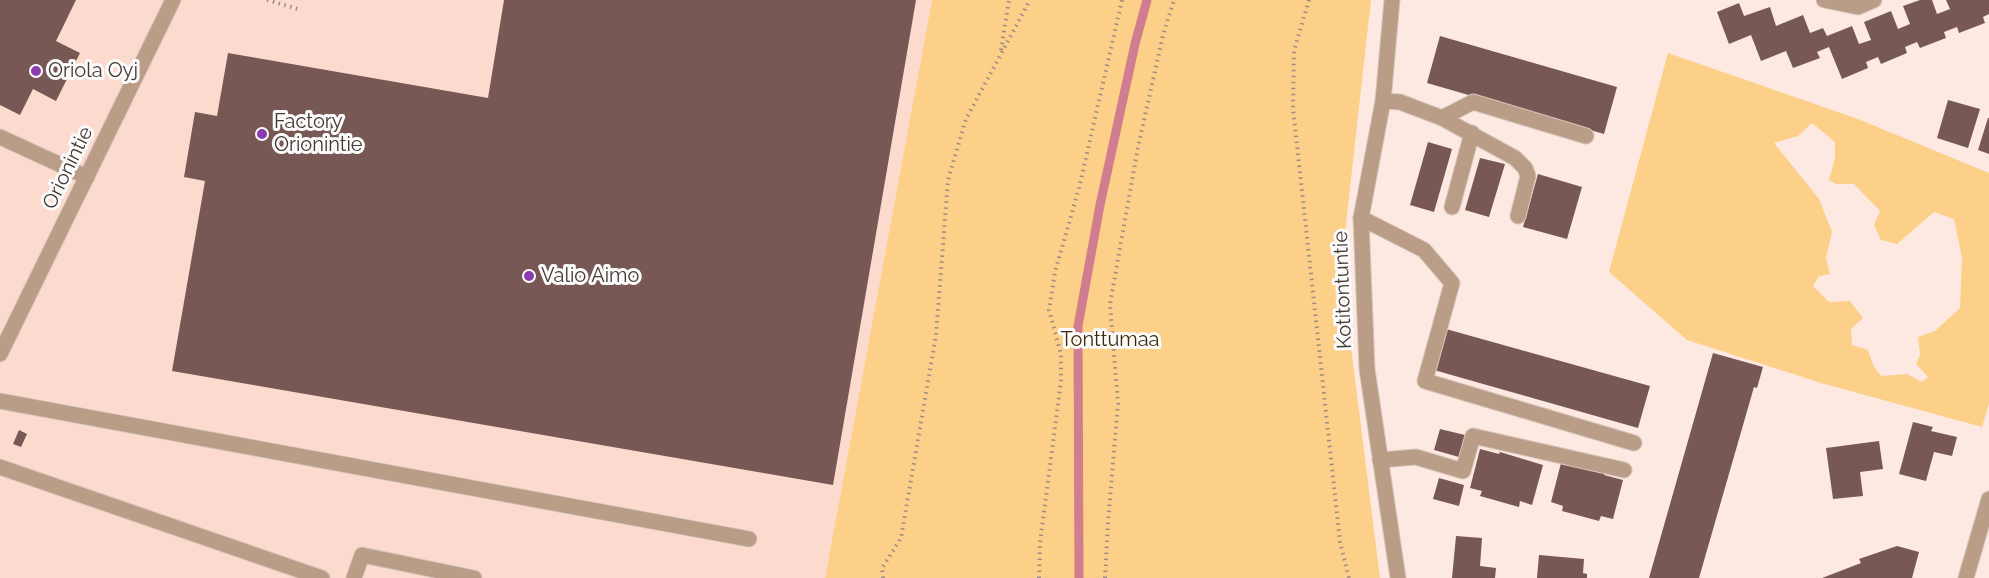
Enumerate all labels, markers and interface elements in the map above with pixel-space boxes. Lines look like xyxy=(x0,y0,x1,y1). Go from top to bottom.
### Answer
place label: Oriola Oyj xyxy=(48,59,138,83)
marker: Oriola Oyj xyxy=(29,64,43,78)
place label: Factory Orionintie xyxy=(274,110,363,157)
street label: Orionintie xyxy=(38,123,98,213)
marker: Factory Orionintie xyxy=(255,127,269,141)
street label: Kotitontuntie xyxy=(1329,231,1357,349)
place label: Valio Aimo xyxy=(541,264,639,288)
marker: Valio Aimo xyxy=(522,269,536,283)
park label: Tonttumaa xyxy=(1061,328,1159,352)

